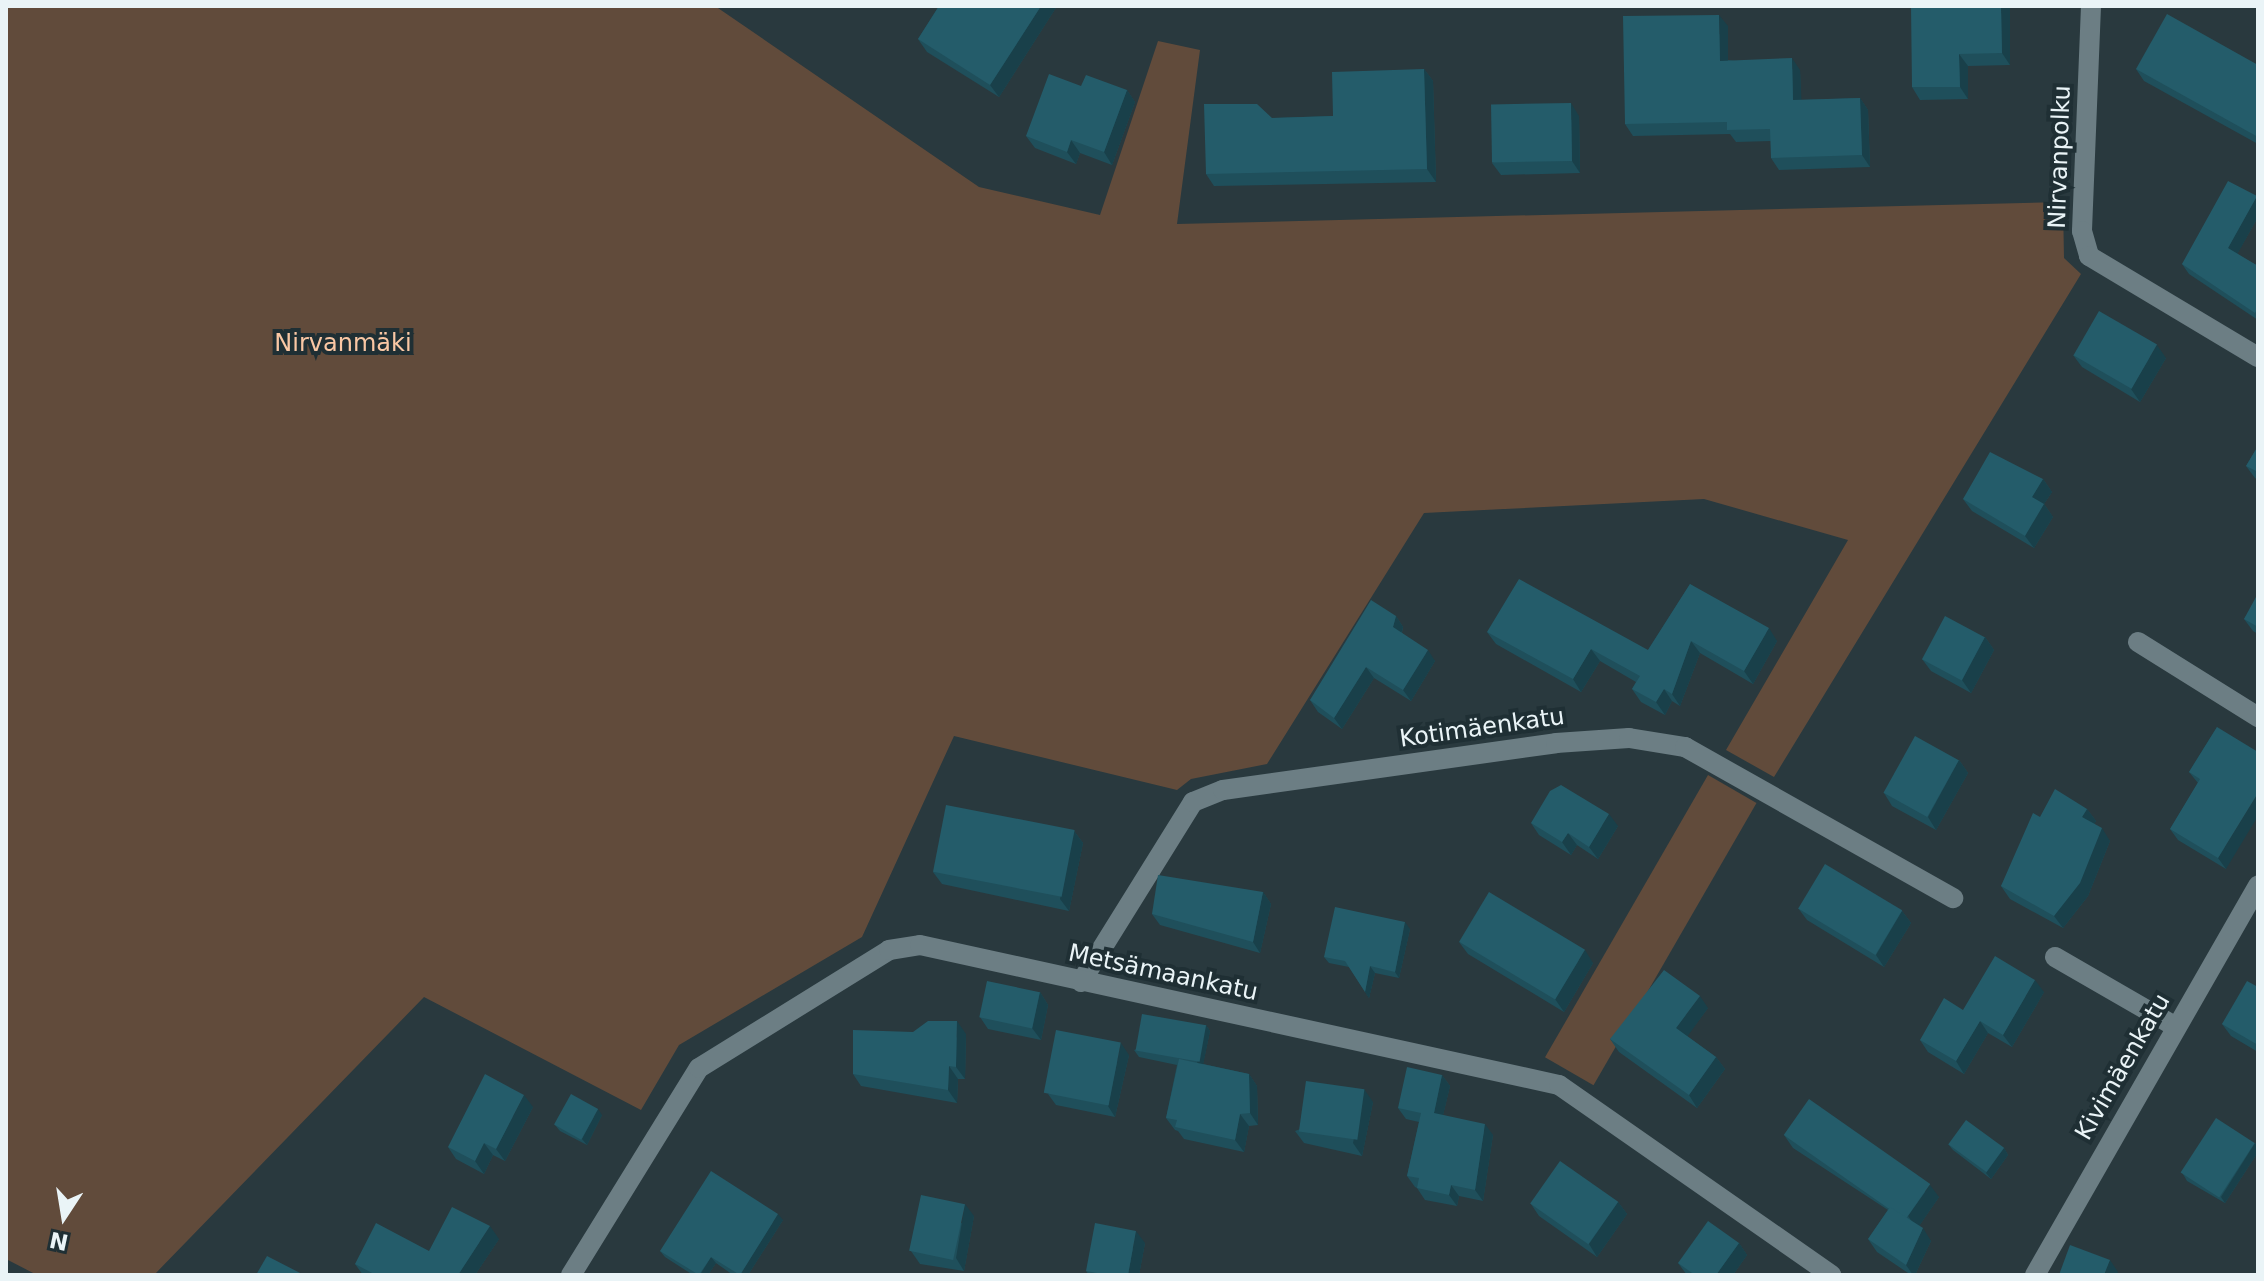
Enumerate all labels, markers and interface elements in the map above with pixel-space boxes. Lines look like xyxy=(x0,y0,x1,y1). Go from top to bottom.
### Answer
street label: Nirvanpolku xyxy=(2043,85,2077,229)
park label: Nirvanmäki xyxy=(274,330,412,358)
street label: Kotimäenkatu xyxy=(1398,702,1566,754)
street label: Metsämaankatu xyxy=(1066,939,1260,1007)
street label: Kivimäenkatu xyxy=(2069,989,2177,1145)
north arrow xyxy=(24,1177,104,1257)
text: N xyxy=(47,1227,71,1255)

